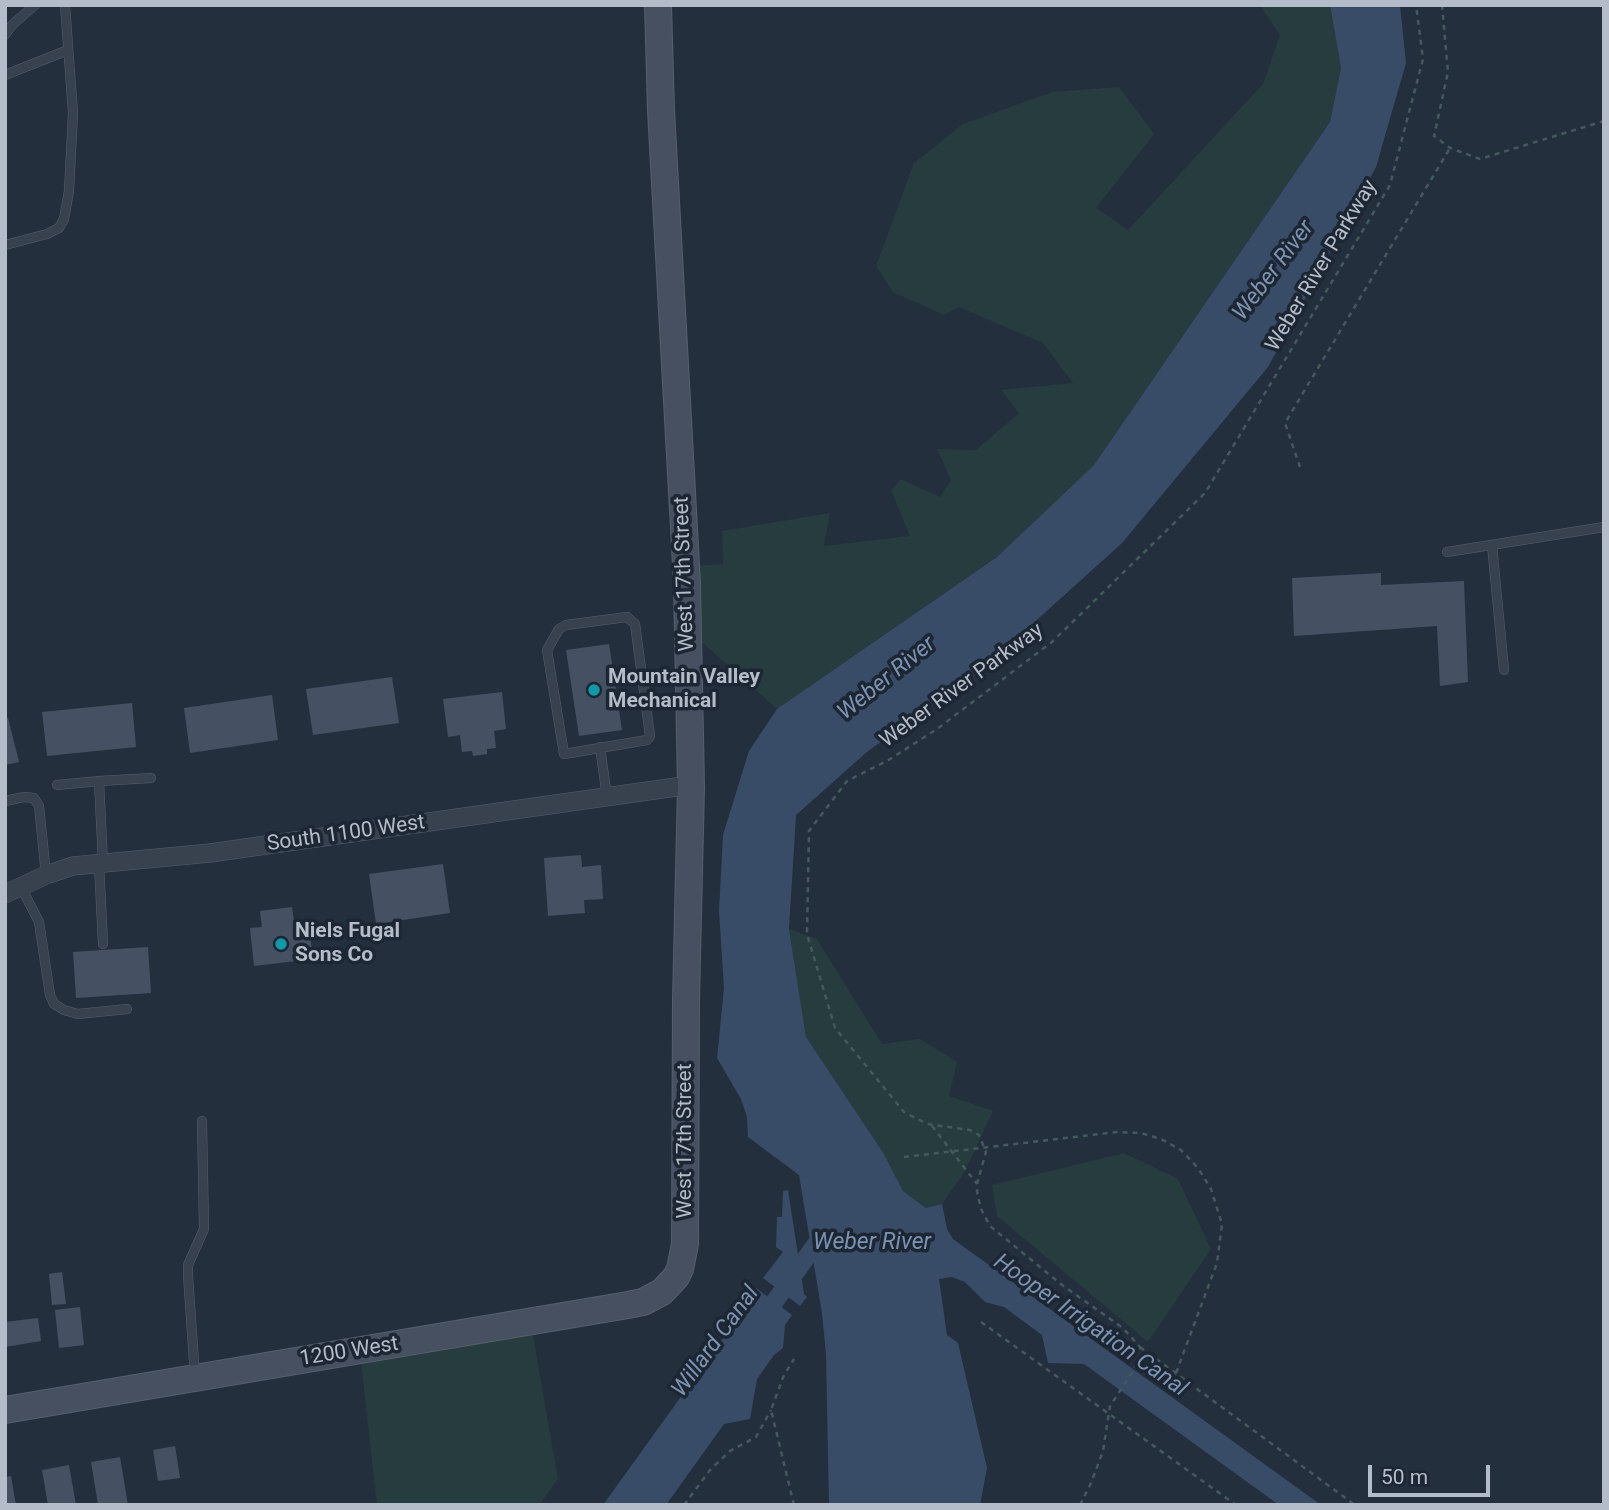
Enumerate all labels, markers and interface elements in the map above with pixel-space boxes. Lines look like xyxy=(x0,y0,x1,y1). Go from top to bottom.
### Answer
street label: Weber River Parkway xyxy=(1261,176,1383,356)
water label: Weber River xyxy=(1227,216,1321,326)
street label: West 17th Street xyxy=(670,496,700,652)
street label: Weber River Parkway xyxy=(875,618,1049,754)
water label: Weber River xyxy=(832,631,942,727)
place label: Mountain Valley Mechanical xyxy=(608,665,760,715)
marker: Mountain Valley Mechanical xyxy=(586,682,602,698)
street label: South 1100 West xyxy=(265,810,427,858)
place label: Niels Fugal Sons Co xyxy=(295,919,400,969)
marker: Niels Fugal Sons Co xyxy=(273,936,289,952)
street label: West 17th Street xyxy=(673,1063,699,1219)
water label: Weber River xyxy=(813,1229,931,1257)
water label: Hooper Irrigation Canal xyxy=(988,1249,1192,1403)
water label: Willard Canal xyxy=(667,1281,765,1403)
street label: 1200 West xyxy=(298,1332,400,1372)
scale bar xyxy=(1371,1450,1494,1494)
text: 50 m xyxy=(1381,1465,1428,1489)

